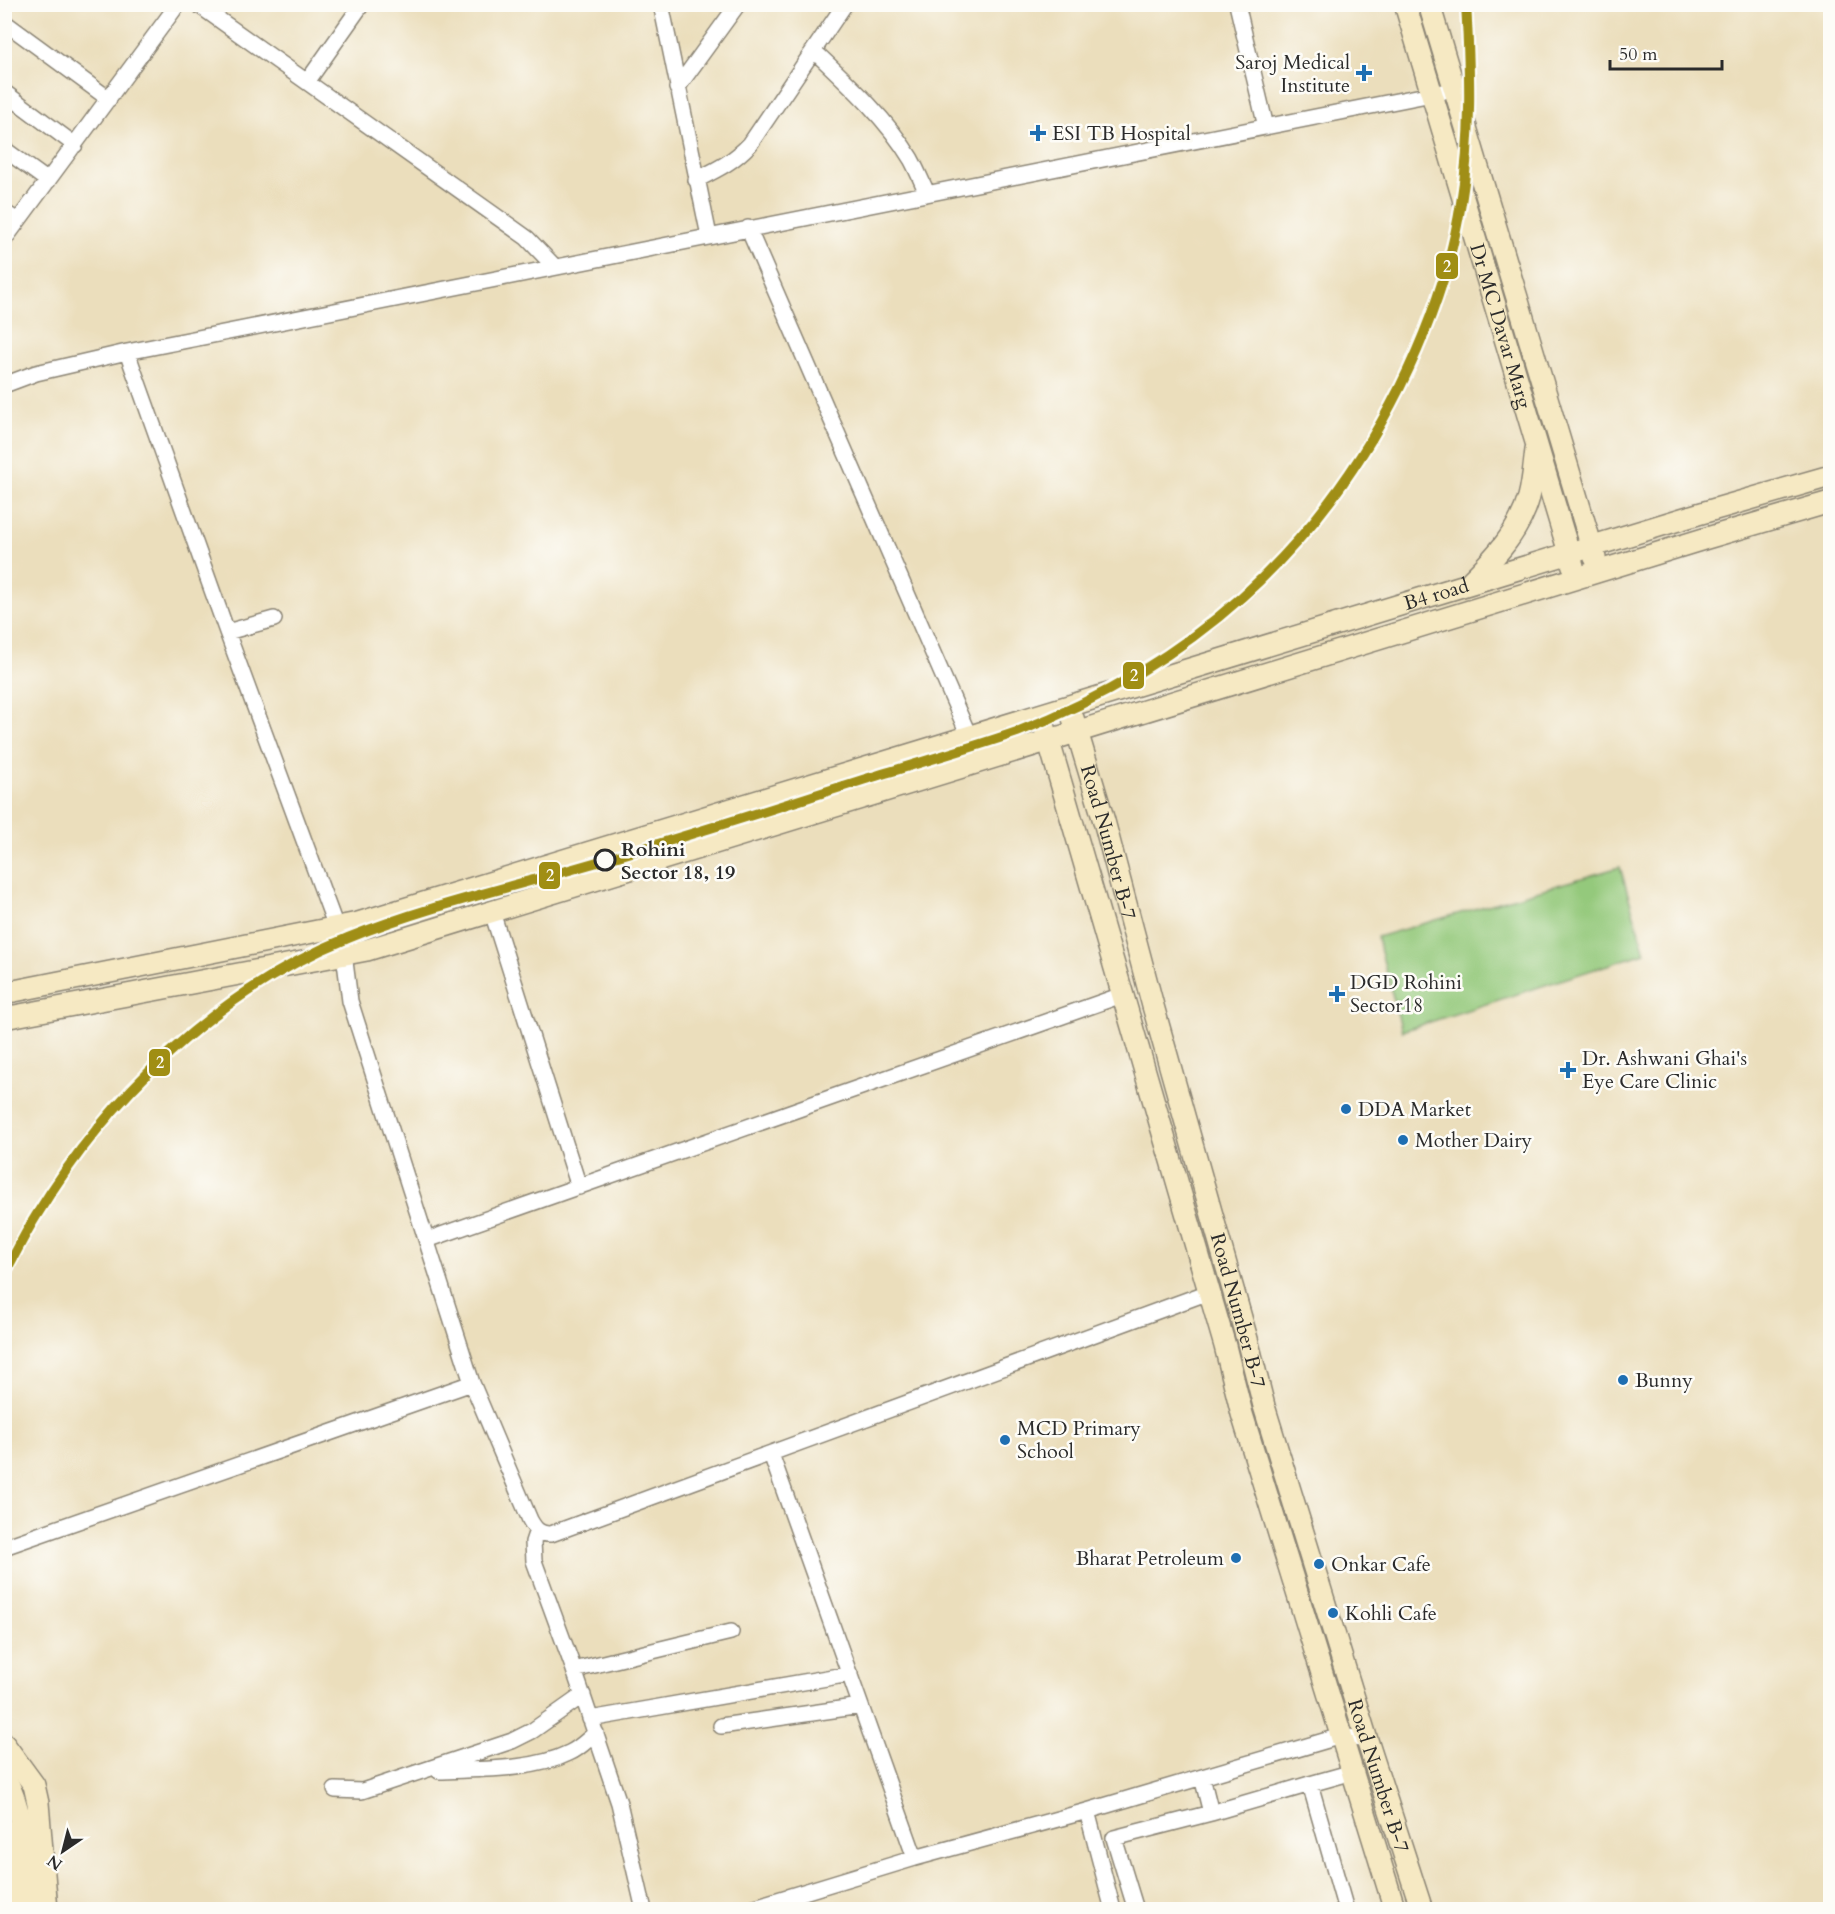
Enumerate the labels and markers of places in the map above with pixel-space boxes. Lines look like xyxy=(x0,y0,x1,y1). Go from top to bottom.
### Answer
place label: Saroj Medical Institute xyxy=(1235,49,1350,99)
marker: Saroj Medical Institute xyxy=(1355,64,1373,82)
place label: ESI TB Hospital xyxy=(1052,120,1191,147)
marker: ESI TB Hospital xyxy=(1029,124,1047,142)
place label: Rohini Sector 18, 19 xyxy=(621,836,735,886)
marker: Rohini Sector 18, 19 xyxy=(594,849,616,871)
place label: DGD Rohini Sector18 xyxy=(1350,969,1462,1019)
marker: DGD Rohini Sector18 xyxy=(1328,985,1346,1003)
place label: Dr. Ashwani Ghai's Eye Care Clinic xyxy=(1582,1045,1747,1095)
marker: Dr. Ashwani Ghai's Eye Care Clinic xyxy=(1559,1061,1577,1079)
place label: DDA Market xyxy=(1358,1096,1472,1123)
marker: DDA Market xyxy=(1339,1102,1353,1116)
place label: Mother Dairy xyxy=(1415,1127,1533,1154)
marker: Mother Dairy xyxy=(1396,1133,1410,1147)
place label: Bunny xyxy=(1635,1367,1693,1394)
marker: Bunny xyxy=(1616,1373,1630,1387)
place label: MCD Primary School xyxy=(1017,1415,1141,1465)
marker: MCD Primary School xyxy=(998,1433,1012,1447)
place label: Bharat Petroleum xyxy=(1076,1545,1224,1572)
marker: Bharat Petroleum xyxy=(1229,1551,1243,1565)
place label: Onkar Cafe xyxy=(1331,1551,1431,1578)
marker: Onkar Cafe xyxy=(1312,1557,1326,1571)
place label: Kohli Cafe xyxy=(1345,1600,1437,1627)
marker: Kohli Cafe xyxy=(1326,1606,1340,1620)

